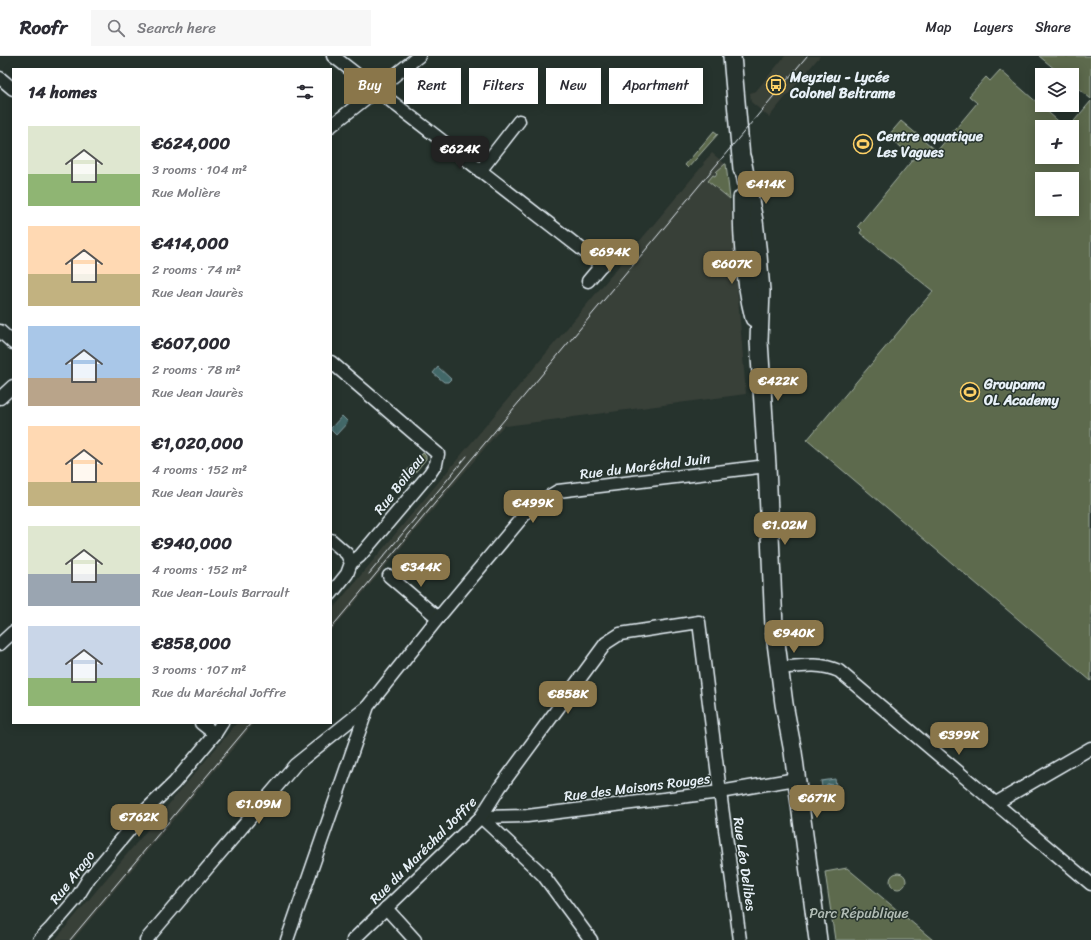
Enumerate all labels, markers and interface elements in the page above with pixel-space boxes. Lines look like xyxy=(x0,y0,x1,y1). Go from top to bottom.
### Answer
search box xyxy=(91,10,371,46)
text: Roofr xyxy=(20,11,67,44)
text: Search here xyxy=(137,15,216,41)
text: Map xyxy=(926,15,951,40)
text: Layers xyxy=(973,15,1013,40)
text: Share xyxy=(1035,15,1071,40)
icon: search xyxy=(105,17,127,39)
place label: Meyzieu - Lycée Colonel Beltrame xyxy=(789,65,896,106)
chip: Buy xyxy=(344,68,396,104)
chip: Rent xyxy=(404,68,461,104)
chip: Filters xyxy=(469,68,538,104)
chip: New xyxy=(546,68,601,104)
chip: Apartment xyxy=(609,68,703,104)
map controls xyxy=(1035,68,1079,216)
button: layers xyxy=(1035,68,1079,112)
bus stop icon: Meyzieu - Lycée Colonel Beltrame xyxy=(765,74,787,96)
text: 14 homes xyxy=(28,77,97,107)
icon: filters xyxy=(294,81,316,103)
button: + xyxy=(1035,120,1079,164)
place label: Centre aquatique Les Vagues xyxy=(876,124,984,165)
text: €624,000 xyxy=(152,128,230,158)
sports icon: Centre aquatique Les Vagues xyxy=(852,133,874,155)
pin: €624K xyxy=(432,136,488,170)
text: €624K xyxy=(440,137,480,160)
icon: home xyxy=(60,142,108,190)
text: 3 rooms · 104 m² xyxy=(152,158,247,181)
pin: €414K xyxy=(738,171,794,205)
text: €414K xyxy=(747,172,785,195)
button: − xyxy=(1035,172,1079,216)
text: Rue Molière xyxy=(152,181,220,204)
text: €414,000 xyxy=(152,228,229,258)
pin: €694K xyxy=(582,239,638,273)
text: €694K xyxy=(590,240,630,263)
icon: home xyxy=(60,242,108,290)
pin: €607K xyxy=(704,251,760,285)
text: €607K xyxy=(712,252,752,275)
text: 2 rooms · 74 m² xyxy=(152,258,241,281)
text: Rue Jean Jaurès xyxy=(152,281,243,304)
text: €607,000 xyxy=(152,328,230,358)
icon: home xyxy=(60,342,108,390)
text: 2 rooms · 78 m² xyxy=(152,358,241,381)
pin: €422K xyxy=(750,368,806,402)
text: €422K xyxy=(758,369,798,392)
place label: Groupama OL Academy xyxy=(983,372,1060,413)
text: Rue Jean Jaurès xyxy=(152,381,243,404)
sports icon: Groupama OL Academy xyxy=(959,381,981,403)
text: €1,020,000 xyxy=(152,428,243,458)
icon: home xyxy=(60,442,108,490)
street label: Rue du Maréchal Juin xyxy=(578,446,712,487)
street label: Rue Boileau xyxy=(367,448,432,521)
text: 4 rooms · 152 m² xyxy=(152,458,247,481)
text: Rue Jean Jaurès xyxy=(152,481,243,504)
pin: €499K xyxy=(505,490,561,524)
text: €499K xyxy=(513,491,553,514)
pin: €1.02M xyxy=(752,512,818,546)
text: €1.02M xyxy=(763,513,807,536)
text: €940,000 xyxy=(152,528,232,558)
icon: home xyxy=(60,542,108,590)
pin: €344K xyxy=(393,554,449,588)
text: €344K xyxy=(401,555,441,578)
text: 4 rooms · 152 m² xyxy=(152,558,247,581)
text: Rue Jean-Louis Barrault xyxy=(152,581,289,604)
pin: €940K xyxy=(766,620,822,654)
text: €940K xyxy=(774,621,814,644)
text: €858,000 xyxy=(152,628,231,658)
icon: home xyxy=(60,642,108,690)
text: 3 rooms · 107 m² xyxy=(152,658,246,681)
text: Rue du Maréchal Joffre xyxy=(152,681,286,704)
pin: €858K xyxy=(540,681,596,715)
text: €858K xyxy=(548,682,588,705)
pin: €399K xyxy=(931,722,987,756)
text: €399K xyxy=(939,723,979,746)
street label: Rue des Maisons Rouges xyxy=(563,766,712,809)
pin: €671K xyxy=(789,785,845,819)
text: €671K xyxy=(799,786,835,809)
street label: Rue du Maréchal Joffre xyxy=(363,790,483,910)
pin: €1.09M xyxy=(226,791,292,825)
text: €1.09M xyxy=(237,792,281,815)
pin: €762K xyxy=(111,804,167,838)
text: €762K xyxy=(120,805,158,828)
street label: Rue Léo Delibes xyxy=(726,816,763,913)
street label: Rue Arago xyxy=(43,845,102,910)
park label: Parc République xyxy=(809,901,909,926)

